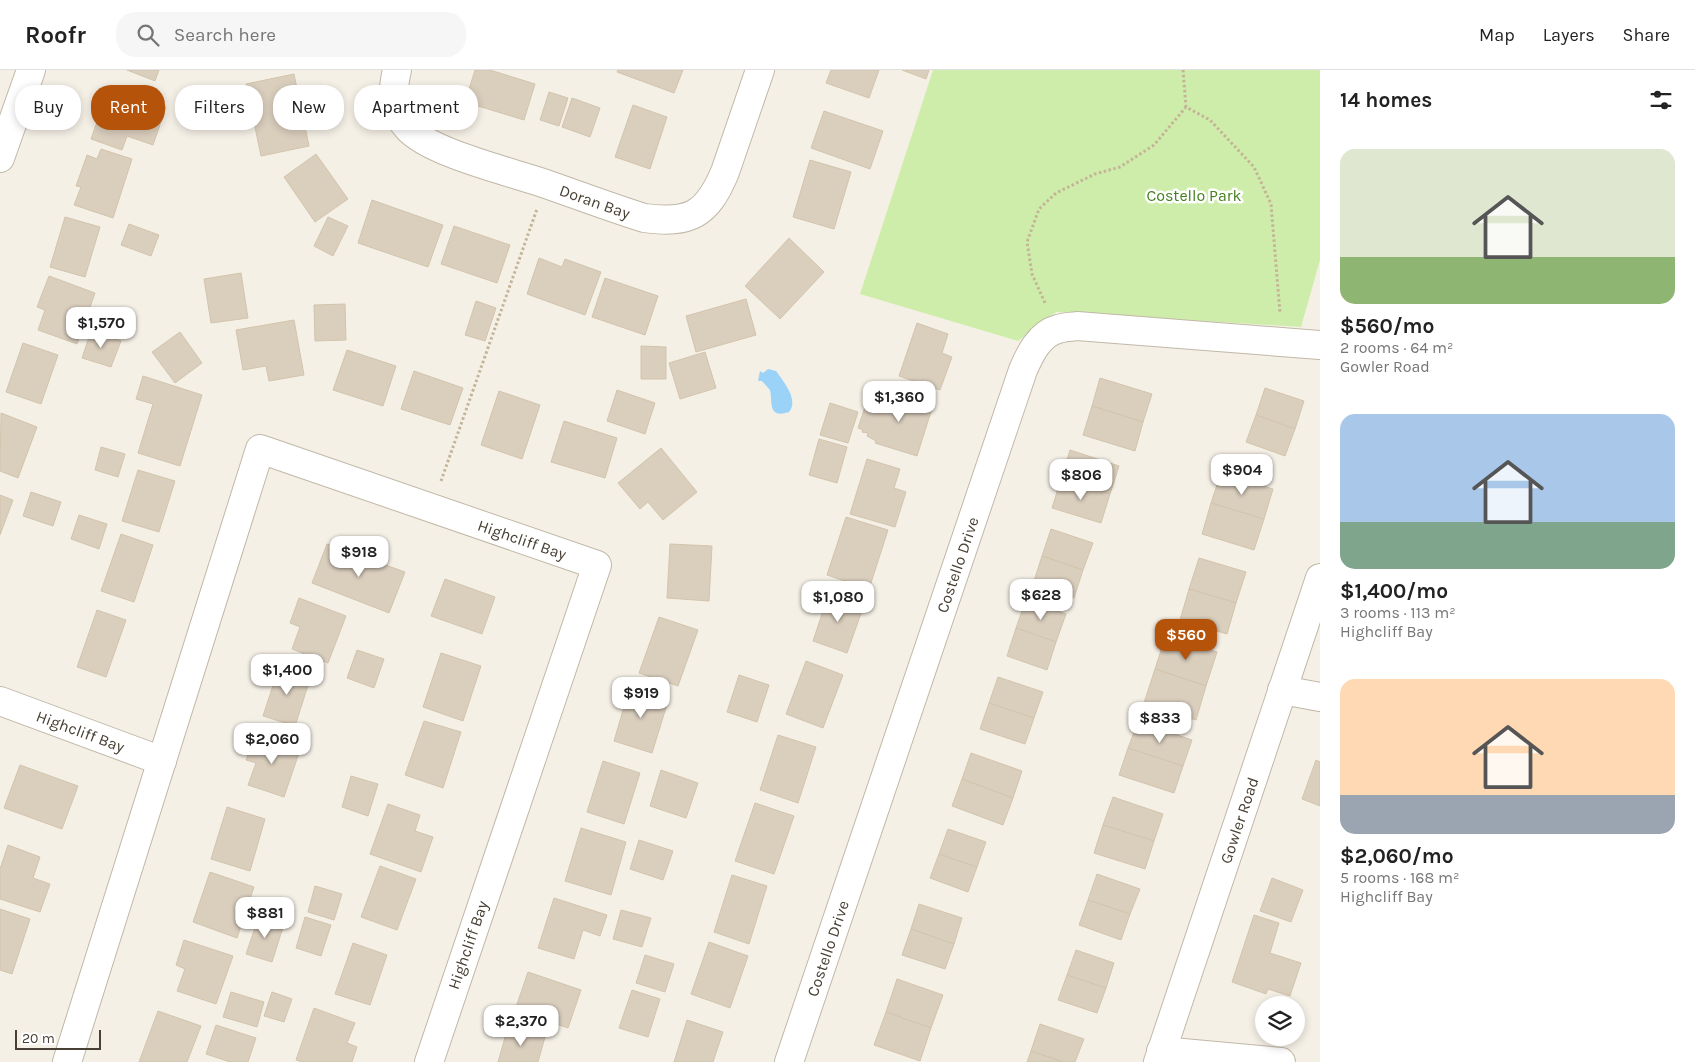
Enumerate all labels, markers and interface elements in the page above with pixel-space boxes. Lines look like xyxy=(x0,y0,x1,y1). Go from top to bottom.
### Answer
search box xyxy=(116,12,466,57)
text: Roofr xyxy=(25,21,86,49)
icon: search xyxy=(134,21,162,49)
text: Search here xyxy=(174,24,276,46)
text: Map xyxy=(1479,24,1515,46)
text: Layers xyxy=(1543,24,1595,46)
text: Share xyxy=(1623,24,1670,46)
chip: Buy xyxy=(15,85,81,130)
chip: Rent xyxy=(91,85,165,130)
chip: Filters xyxy=(175,85,263,130)
chip: New xyxy=(273,85,344,130)
chip: Apartment xyxy=(354,85,478,130)
icon: filters xyxy=(1647,86,1675,114)
text: 14 homes xyxy=(1340,88,1432,112)
street label: Doran Bay xyxy=(557,180,633,223)
icon: home xyxy=(1463,182,1553,272)
park label: Costello Park xyxy=(1146,186,1242,205)
pin: $1,570 xyxy=(60,306,142,349)
text: $1,570 xyxy=(77,313,125,332)
text: $560/mo xyxy=(1340,314,1434,338)
text: 2 rooms · 64 m² xyxy=(1340,338,1453,357)
text: Gowler Road xyxy=(1340,357,1430,376)
pin: $1,360 xyxy=(858,380,940,423)
text: $1,360 xyxy=(874,387,924,406)
icon: home xyxy=(1463,447,1553,537)
pin: $904 xyxy=(1212,454,1272,496)
pin: $806 xyxy=(1051,458,1111,501)
text: $904 xyxy=(1222,460,1262,479)
text: $806 xyxy=(1060,465,1102,484)
street label: Costello Drive xyxy=(932,514,982,615)
street label: Highcliff Bay xyxy=(475,515,570,564)
pin: $918 xyxy=(329,536,389,578)
text: $918 xyxy=(341,542,377,561)
pin: $628 xyxy=(1011,578,1071,621)
text: $1,400/mo xyxy=(1340,579,1448,603)
pin: $1,080 xyxy=(797,580,879,623)
text: $628 xyxy=(1021,585,1061,604)
text: $1,080 xyxy=(812,587,864,606)
text: 3 rooms · 113 m² xyxy=(1340,603,1456,622)
pin: $560 xyxy=(1156,618,1216,661)
text: Highcliff Bay xyxy=(1340,622,1433,641)
text: $560 xyxy=(1166,625,1206,644)
pin: $1,400 xyxy=(246,654,328,696)
text: $1,400 xyxy=(262,660,312,679)
pin: $919 xyxy=(611,676,671,719)
text: $919 xyxy=(623,683,659,702)
pin: $833 xyxy=(1130,702,1190,744)
street label: Highcliff Bay xyxy=(34,706,128,756)
text: $833 xyxy=(1139,708,1181,727)
icon: home xyxy=(1463,712,1553,802)
pin: $2,060 xyxy=(231,722,313,765)
text: $2,060 xyxy=(245,729,299,748)
street label: Gowler Road xyxy=(1216,775,1262,866)
text: $2,060/mo xyxy=(1340,844,1454,868)
text: 5 rooms · 168 m² xyxy=(1340,868,1459,887)
text: Highcliff Bay xyxy=(1340,887,1433,906)
pin: $881 xyxy=(235,896,295,939)
street label: Highcliff Bay xyxy=(444,898,492,992)
street label: Costello Drive xyxy=(802,898,852,999)
text: $881 xyxy=(246,903,284,922)
map controls xyxy=(1255,996,1305,1046)
button: layers xyxy=(1255,996,1305,1046)
pin: $2,370 xyxy=(480,1004,562,1047)
text: $2,370 xyxy=(495,1011,547,1030)
scale bar xyxy=(15,1027,101,1050)
text: 20 m xyxy=(22,1030,55,1047)

